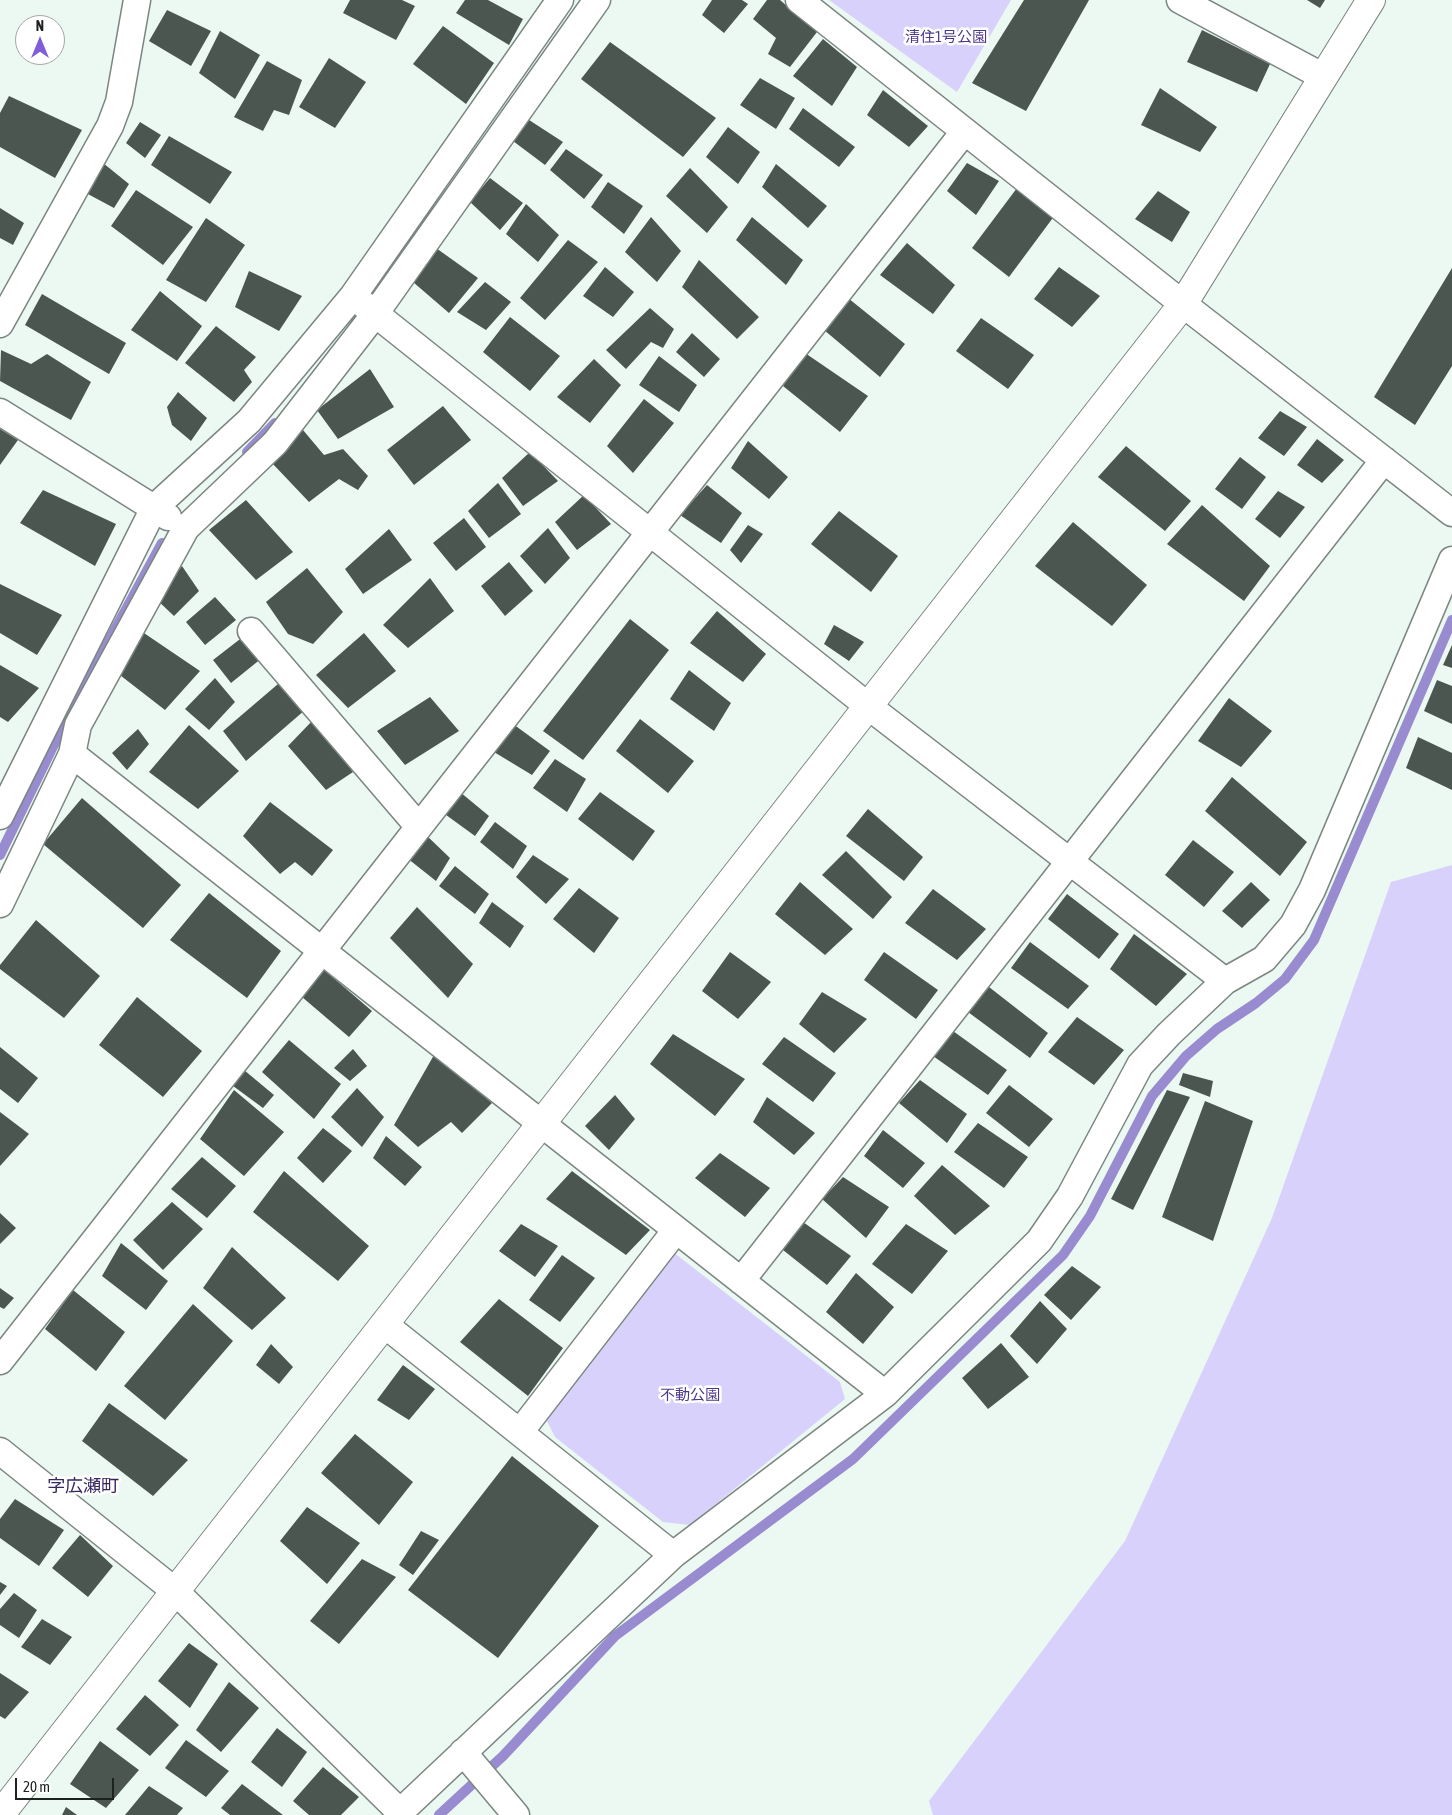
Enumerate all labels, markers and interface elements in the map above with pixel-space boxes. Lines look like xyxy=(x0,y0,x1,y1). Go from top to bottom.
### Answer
north arrow xyxy=(15,15,65,65)
text: N xyxy=(36,18,44,34)
park label: 清住1号公園 xyxy=(905,28,987,46)
park label: 不動公園 xyxy=(660,1386,720,1404)
district label: 字広瀬町 xyxy=(47,1475,119,1497)
scale bar xyxy=(18,1768,116,1800)
text: 20 m xyxy=(23,1778,50,1795)

